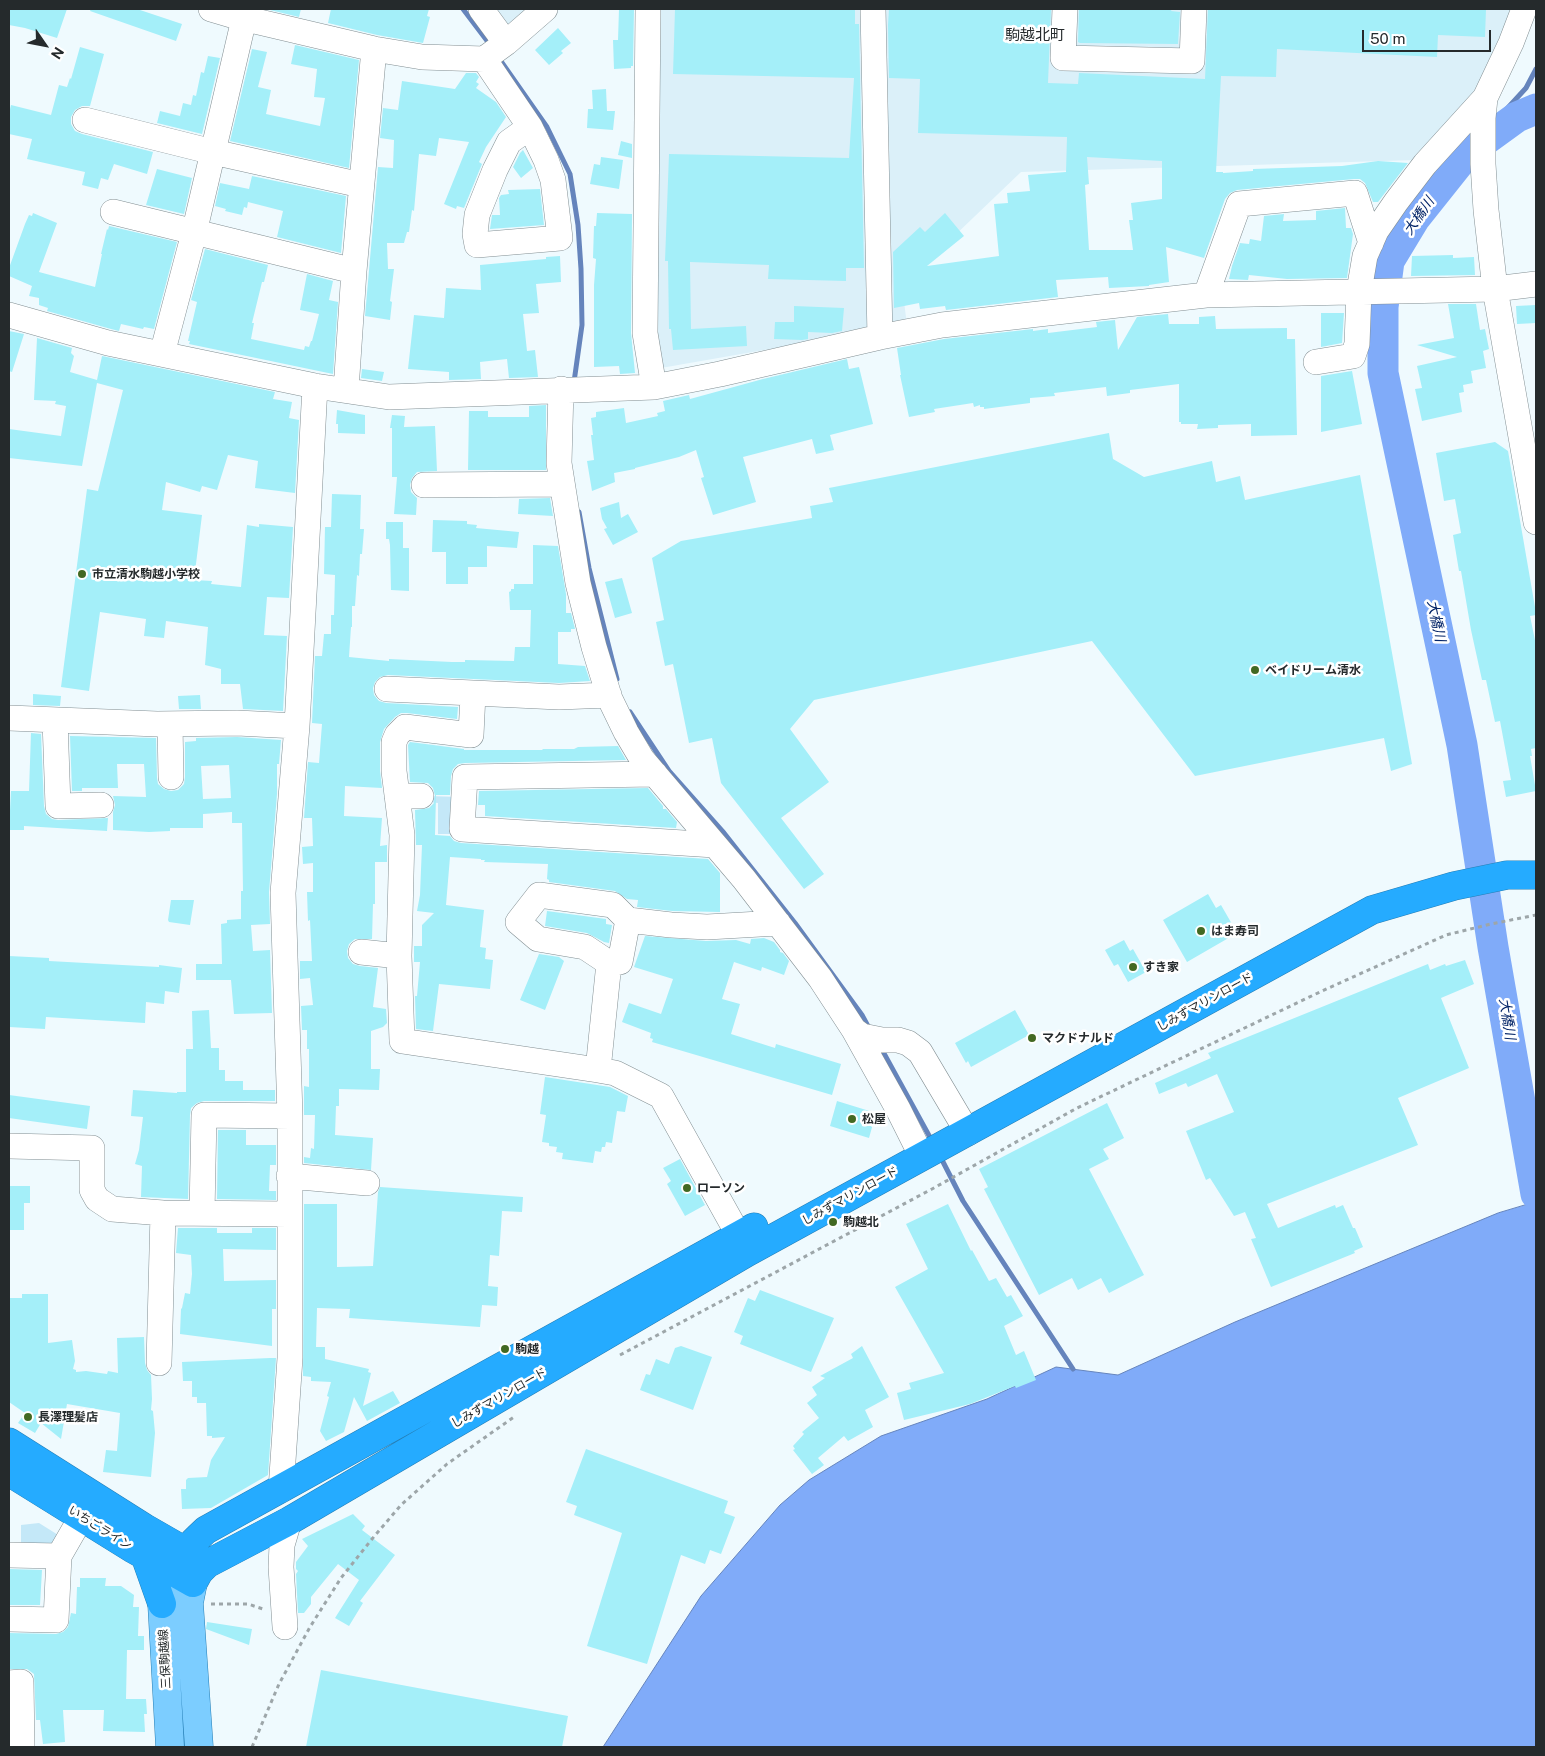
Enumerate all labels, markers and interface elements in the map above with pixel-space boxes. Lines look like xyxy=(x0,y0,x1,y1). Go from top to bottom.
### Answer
north arrow xyxy=(20,20,70,70)
scale bar xyxy=(1365,20,1494,52)
district label: 駒越北町 xyxy=(1005,26,1065,44)
text: 50 m xyxy=(1370,30,1405,47)
text: N xyxy=(48,44,67,62)
water label: 大橋川 xyxy=(1400,194,1438,238)
place label: 市立清水駒越小学校 xyxy=(92,567,200,581)
marker: 市立清水駒越小学校 xyxy=(76,568,88,580)
water label: 大橋川 xyxy=(1423,599,1449,643)
place label: ベイドリーム清水 xyxy=(1265,663,1361,677)
marker: ベイドリーム清水 xyxy=(1249,664,1261,676)
place label: はま寿司 xyxy=(1211,924,1259,938)
marker: はま寿司 xyxy=(1195,925,1207,937)
place label: すき家 xyxy=(1143,960,1179,974)
marker: すき家 xyxy=(1127,961,1139,973)
street label: しみずマリンロード xyxy=(1154,970,1256,1034)
water label: 大橋川 xyxy=(1495,997,1519,1041)
place label: マクドナルド xyxy=(1042,1031,1114,1045)
marker: マクドナルド xyxy=(1026,1032,1038,1044)
place label: 松屋 xyxy=(862,1112,886,1126)
marker: 松屋 xyxy=(846,1113,858,1125)
street label: しみずマリンロード xyxy=(799,1164,901,1228)
place label: ローソン xyxy=(697,1181,745,1195)
marker: ローソン xyxy=(681,1182,693,1194)
place label: 駒越北 xyxy=(843,1215,879,1229)
marker: 駒越北 xyxy=(827,1216,839,1228)
place label: 駒越 xyxy=(515,1342,539,1356)
marker: 駒越 xyxy=(499,1343,511,1355)
street label: しみずマリンロード xyxy=(449,1365,549,1431)
place label: 長澤理髪店 xyxy=(38,1410,98,1424)
marker: 長澤理髪店 xyxy=(22,1411,34,1423)
street label: いちごライン xyxy=(66,1503,134,1553)
street label: 三保駒越線 xyxy=(156,1629,174,1689)

